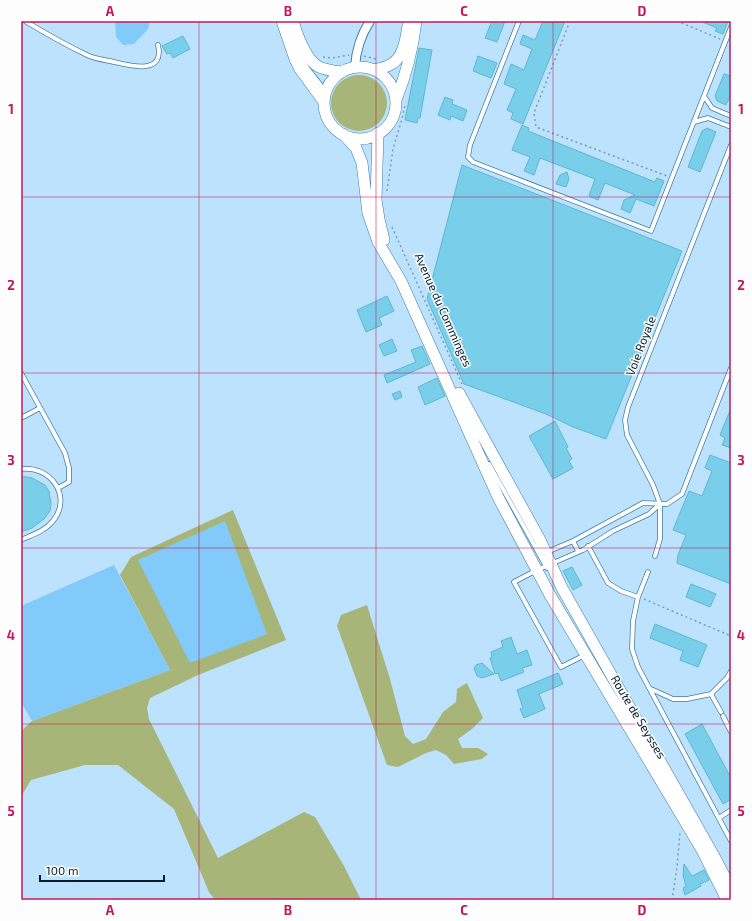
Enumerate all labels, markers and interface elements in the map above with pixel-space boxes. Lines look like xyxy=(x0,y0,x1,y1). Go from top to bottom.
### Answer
text: A xyxy=(106,3,115,19)
text: B xyxy=(284,3,292,19)
text: C xyxy=(460,3,468,19)
text: D xyxy=(638,3,647,19)
text: 1 xyxy=(8,101,14,117)
text: 1 xyxy=(738,101,744,117)
street label: Avenue du Comminges xyxy=(412,251,475,369)
text: 2 xyxy=(7,277,15,293)
text: 2 xyxy=(737,277,745,293)
street label: Voie Royale xyxy=(622,314,658,377)
text: 3 xyxy=(7,452,15,468)
text: 3 xyxy=(737,452,745,468)
text: 4 xyxy=(7,627,15,643)
text: 4 xyxy=(737,627,745,643)
street label: Route de Seysses xyxy=(608,672,669,761)
text: 5 xyxy=(7,803,15,819)
text: 5 xyxy=(737,803,745,819)
scale bar xyxy=(40,857,164,883)
text: 100 m xyxy=(46,863,78,877)
text: A xyxy=(106,902,115,918)
text: B xyxy=(284,902,292,918)
text: C xyxy=(460,902,468,918)
text: D xyxy=(638,902,647,918)

